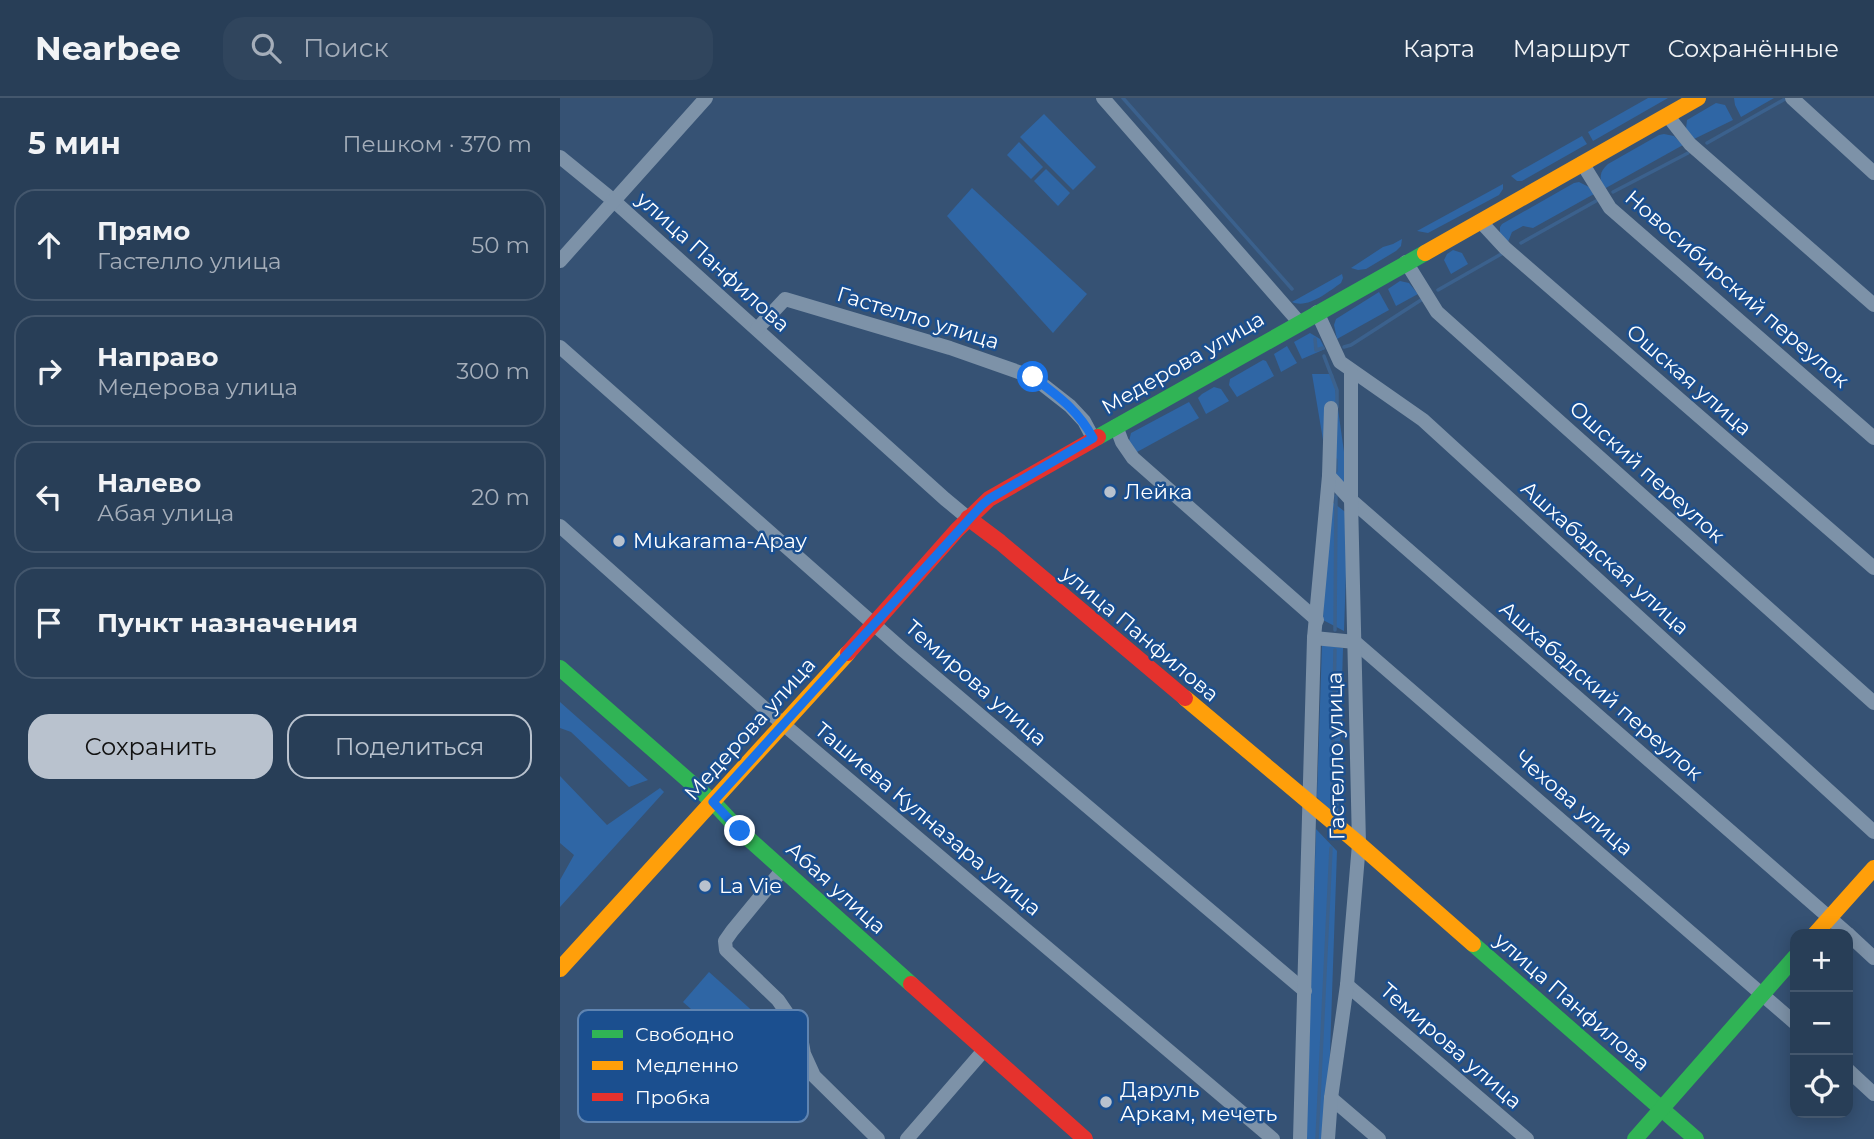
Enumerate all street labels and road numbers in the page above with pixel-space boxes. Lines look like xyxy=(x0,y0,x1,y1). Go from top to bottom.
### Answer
street label: Новосибирский переулок xyxy=(1620,185,1854,393)
street label: улица Панфилова xyxy=(631,186,795,337)
street label: Гастелло улица xyxy=(834,281,1002,354)
street label: Медерова улица xyxy=(1097,306,1268,419)
street label: Ошская улица xyxy=(1622,319,1757,441)
street label: Ошский переулок xyxy=(1565,395,1730,548)
street label: Ашхабадская улица xyxy=(1516,475,1695,640)
street label: улица Панфилова xyxy=(1056,560,1224,707)
street label: Ашхабадский переулок xyxy=(1495,596,1708,786)
street label: Темирова улица xyxy=(901,614,1052,751)
street label: Медерова улица xyxy=(679,652,820,805)
street label: Гастелло улица xyxy=(1322,672,1349,840)
street label: Ташиева Кулназара улица xyxy=(810,717,1047,921)
street label: Чехова улица xyxy=(1510,745,1638,861)
street label: Абая улица xyxy=(781,836,891,939)
street label: улица Панфилова xyxy=(1489,927,1655,1076)
street label: Темирова улица xyxy=(1376,977,1527,1114)

